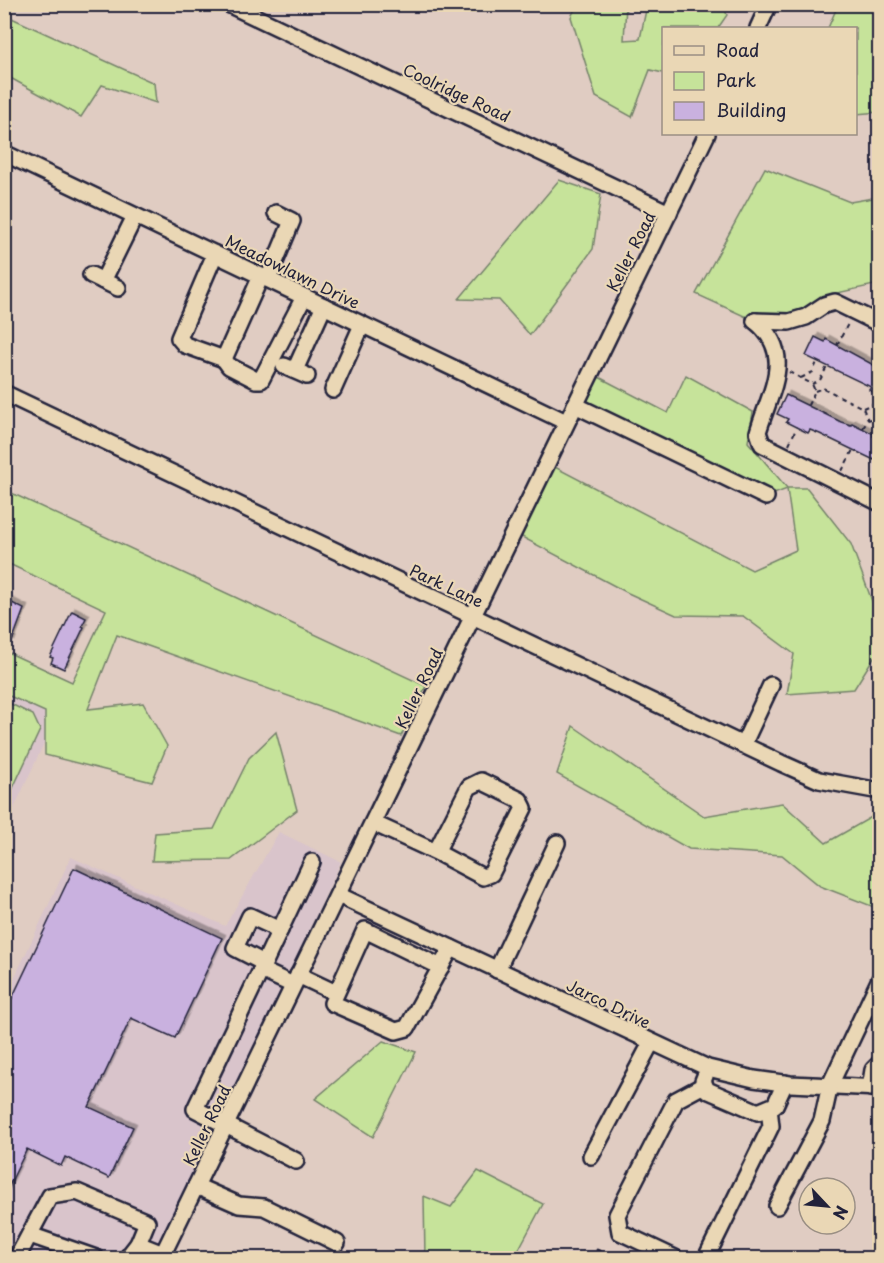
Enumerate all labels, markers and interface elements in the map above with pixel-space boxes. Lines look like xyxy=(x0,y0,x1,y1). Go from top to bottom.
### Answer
legend xyxy=(662,27,857,135)
text: Road xyxy=(716,36,760,63)
street label: Coolridge Road xyxy=(399,57,515,127)
text: Park xyxy=(716,66,756,93)
text: Building xyxy=(716,96,786,123)
street label: Keller Road xyxy=(600,207,660,295)
street label: Meadowlawn Drive xyxy=(222,228,364,314)
street label: Park Lane xyxy=(406,557,488,613)
street label: Keller Road xyxy=(388,644,448,732)
street label: Jarco Drive xyxy=(563,972,655,1034)
street label: Keller Road xyxy=(176,1081,236,1169)
north arrow xyxy=(797,1176,857,1236)
text: N xyxy=(828,1202,855,1224)

